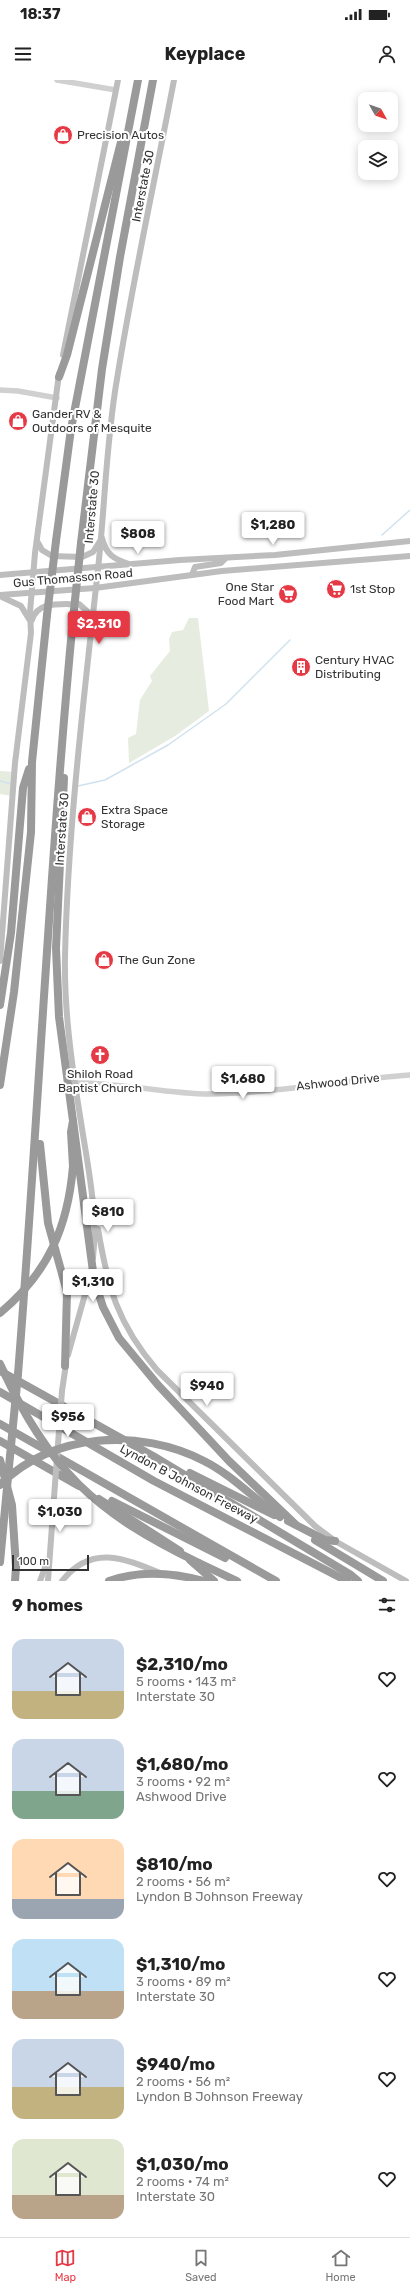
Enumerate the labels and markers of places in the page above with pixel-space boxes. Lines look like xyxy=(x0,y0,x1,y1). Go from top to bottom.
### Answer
shop icon: Precision Autos xyxy=(52,124,74,146)
place label: Precision Autos xyxy=(77,128,164,142)
place label: Gander RV & Outdoors of Mesquite xyxy=(32,407,152,435)
shop icon: Gander RV & Outdoors of Mesquite xyxy=(7,410,29,432)
pin: $1,280 xyxy=(240,512,306,546)
pin: $808 xyxy=(114,521,162,555)
supermarket icon: 1st Stop xyxy=(325,578,347,600)
place label: One Star Food Mart xyxy=(218,580,274,608)
place label: 1st Stop xyxy=(350,582,395,596)
supermarket icon: One Star Food Mart xyxy=(277,583,299,605)
pin: $2,310 xyxy=(66,611,132,645)
place label: Century HVAC Distributing xyxy=(315,653,394,681)
building icon: Century HVAC Distributing xyxy=(290,656,312,678)
place label: Extra Space Storage xyxy=(101,803,168,831)
shop icon: Extra Space Storage xyxy=(76,806,98,828)
shop icon: The Gun Zone xyxy=(93,949,115,971)
place label: The Gun Zone xyxy=(118,953,195,967)
church icon: Shiloh Road Baptist Church xyxy=(89,1044,111,1066)
pin: $1,680 xyxy=(210,1066,276,1100)
place label: Shiloh Road Baptist Church xyxy=(58,1067,142,1095)
pin: $810 xyxy=(84,1199,132,1233)
pin: $1,310 xyxy=(60,1269,126,1303)
pin: $940 xyxy=(183,1373,231,1407)
pin: $956 xyxy=(44,1404,92,1438)
pin: $1,030 xyxy=(27,1499,93,1533)

